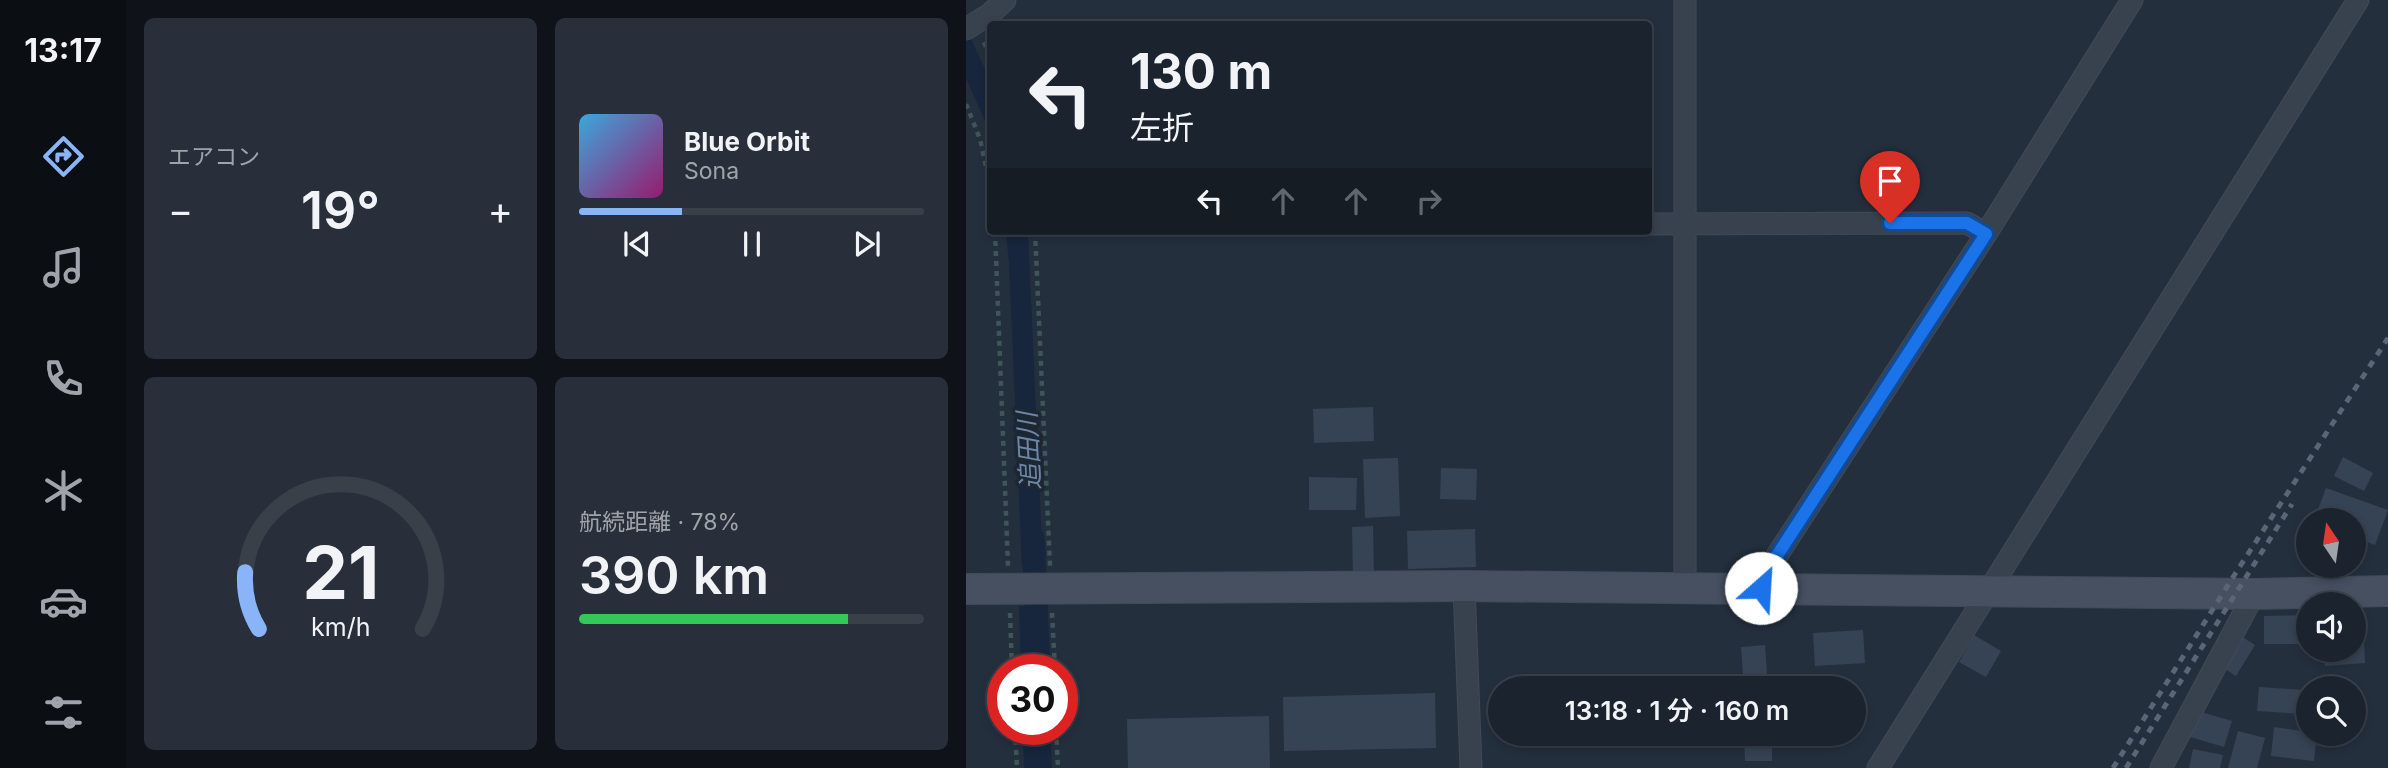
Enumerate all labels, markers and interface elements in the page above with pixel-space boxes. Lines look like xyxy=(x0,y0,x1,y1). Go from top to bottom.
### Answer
text: 13:17 xyxy=(24,31,102,70)
text: 130 m xyxy=(1130,42,1272,101)
icon: left xyxy=(1015,49,1106,140)
text: 左折 xyxy=(1130,108,1194,147)
text: Blue Orbit xyxy=(684,126,810,157)
icon: directions xyxy=(39,132,88,181)
text: エアコン xyxy=(168,143,260,171)
pin xyxy=(1860,151,1920,223)
text: Sona xyxy=(684,157,739,185)
icon: arrive xyxy=(1871,162,1909,200)
text: 19° xyxy=(301,179,380,242)
icon: left xyxy=(1191,182,1229,220)
icon: ahead xyxy=(1264,182,1302,220)
icon: ahead xyxy=(1337,182,1375,220)
icon: right xyxy=(1410,182,1448,220)
text: − xyxy=(168,187,193,233)
text: + xyxy=(488,187,513,233)
icon: previous xyxy=(618,225,656,263)
icon: pause xyxy=(733,225,771,263)
icon: next xyxy=(848,225,886,263)
icon: music xyxy=(39,243,88,292)
icon: phone xyxy=(39,354,88,403)
water label: 追田川 xyxy=(1011,408,1046,491)
icon: climate xyxy=(39,466,88,515)
text: 航続距離 · 78% xyxy=(579,508,740,536)
north arrow xyxy=(2296,508,2366,578)
map controls xyxy=(2296,508,2366,746)
text: 21 xyxy=(302,529,379,618)
text: 390 km xyxy=(579,544,769,607)
position arrow xyxy=(1724,551,1798,625)
icon: car xyxy=(39,577,88,626)
button: sound xyxy=(2296,592,2366,662)
text: km/h xyxy=(311,612,370,642)
speed limit sign: 30 xyxy=(987,654,1078,745)
button: search xyxy=(2296,676,2366,746)
icon: filters xyxy=(39,688,88,737)
text: 13:18 · 1 分 · 160 m xyxy=(1565,695,1789,726)

